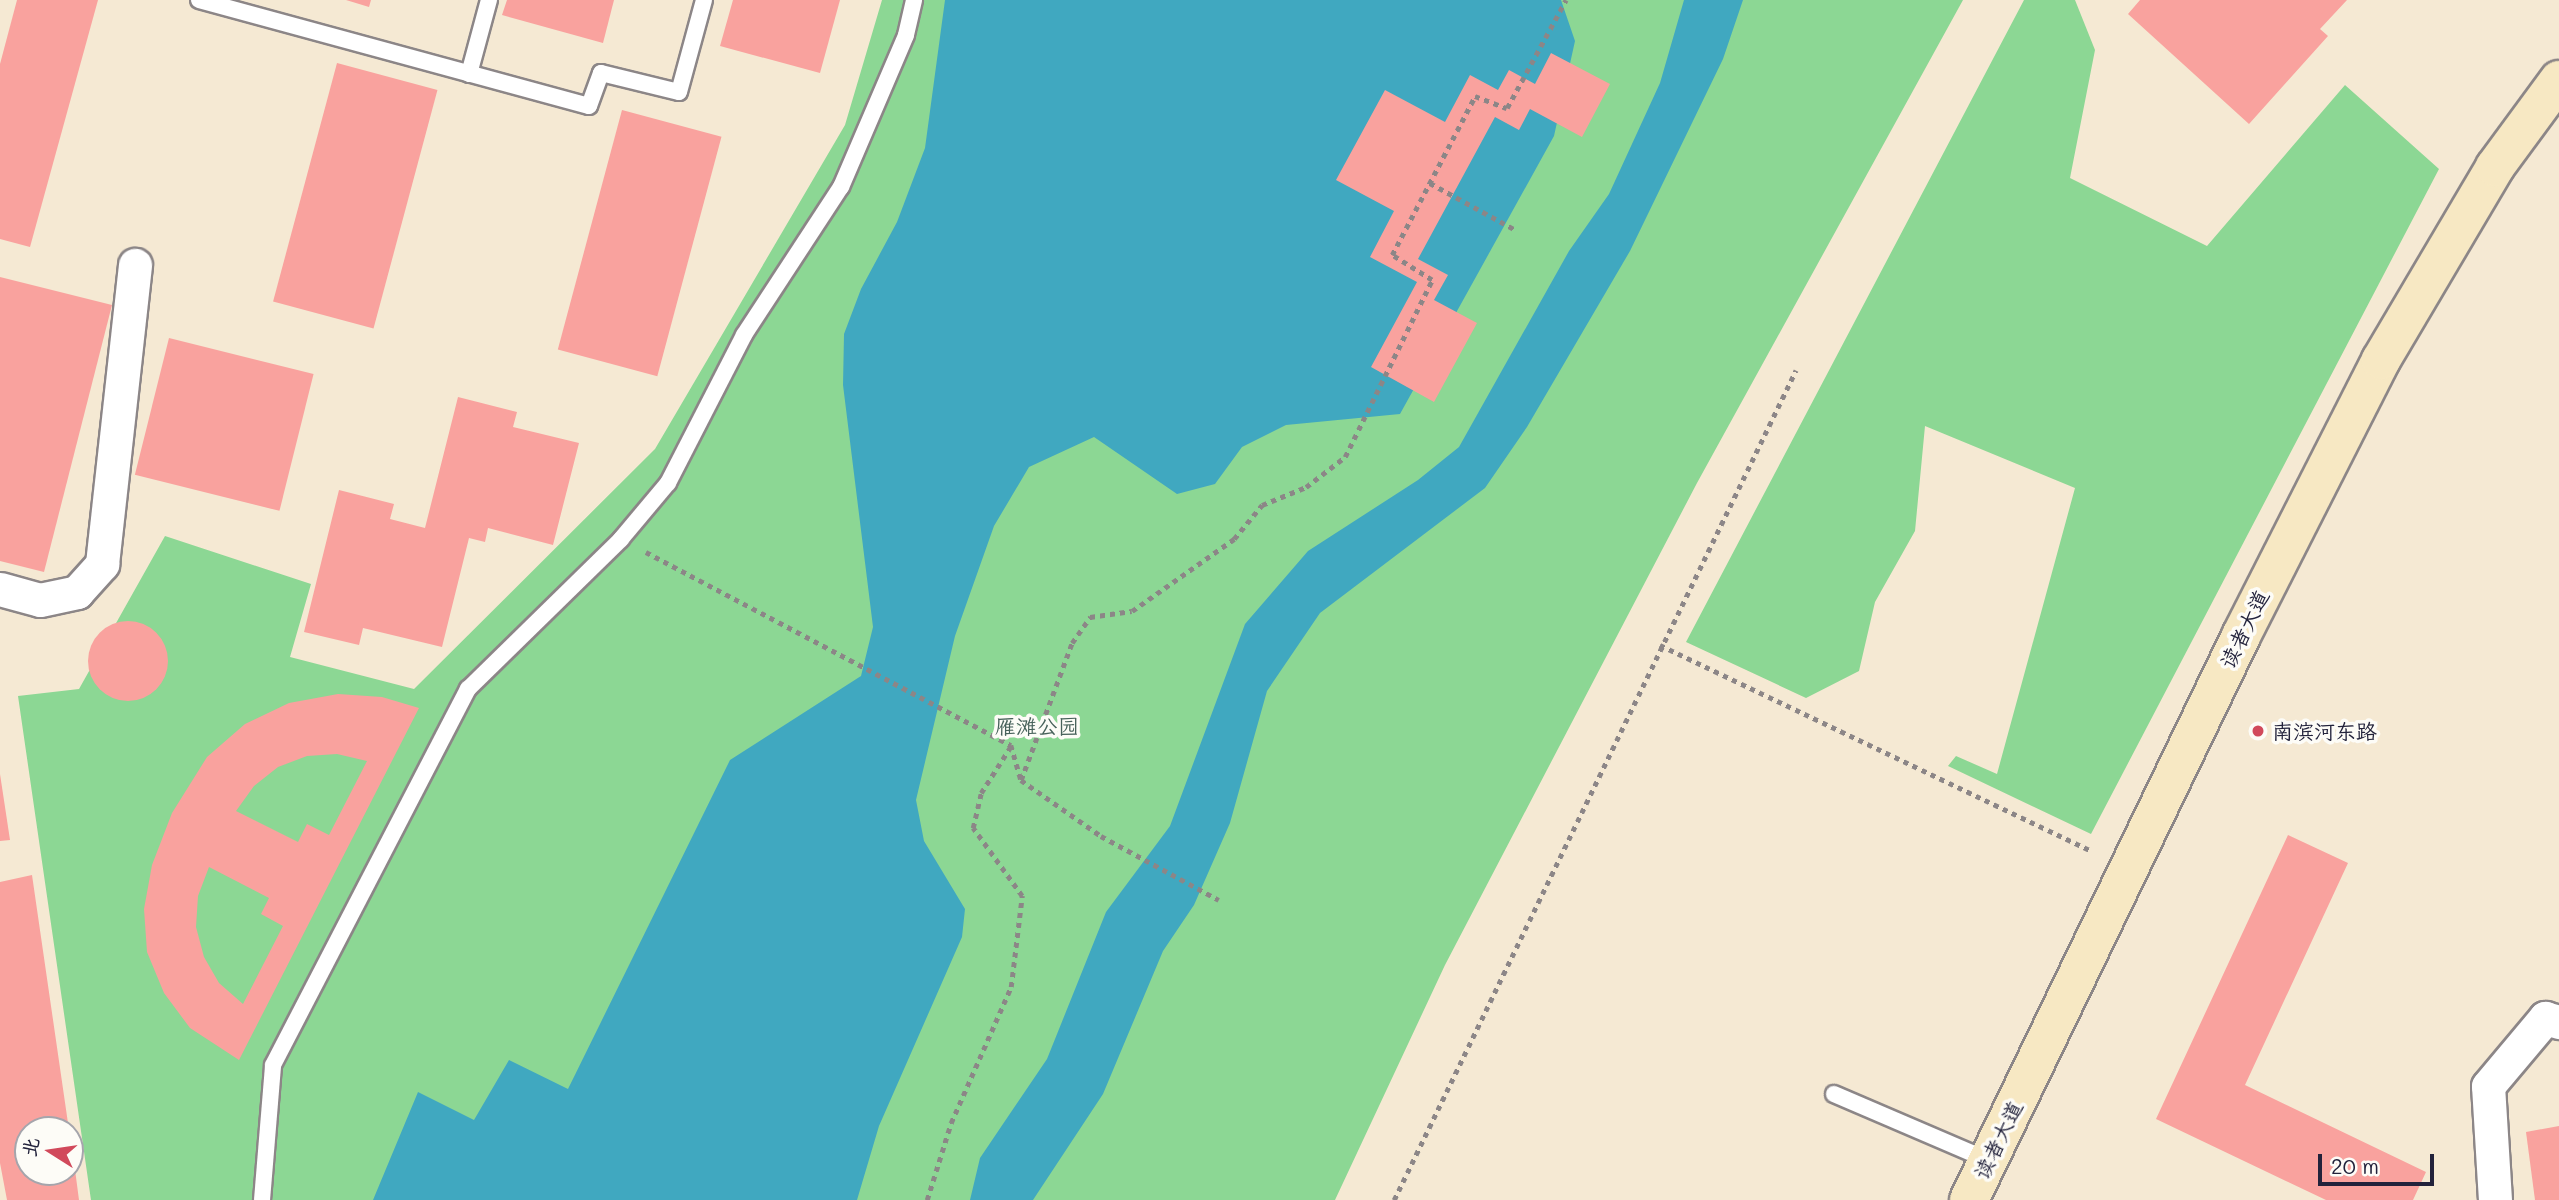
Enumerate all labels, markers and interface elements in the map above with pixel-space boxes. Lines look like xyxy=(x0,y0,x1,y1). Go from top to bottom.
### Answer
street label: 读者大道 xyxy=(2214,586,2274,672)
park label: 雁滩公园 xyxy=(995,713,1079,739)
place label: 南滨河东路 xyxy=(2272,718,2377,744)
marker: 南滨河东路 xyxy=(2250,723,2266,739)
street label: 读者大道 xyxy=(1968,1097,2028,1183)
north arrow xyxy=(14,1116,84,1186)
text: 北 xyxy=(16,1135,44,1159)
scale bar xyxy=(2321,1140,2436,1184)
text: 20 m xyxy=(2331,1152,2379,1179)

